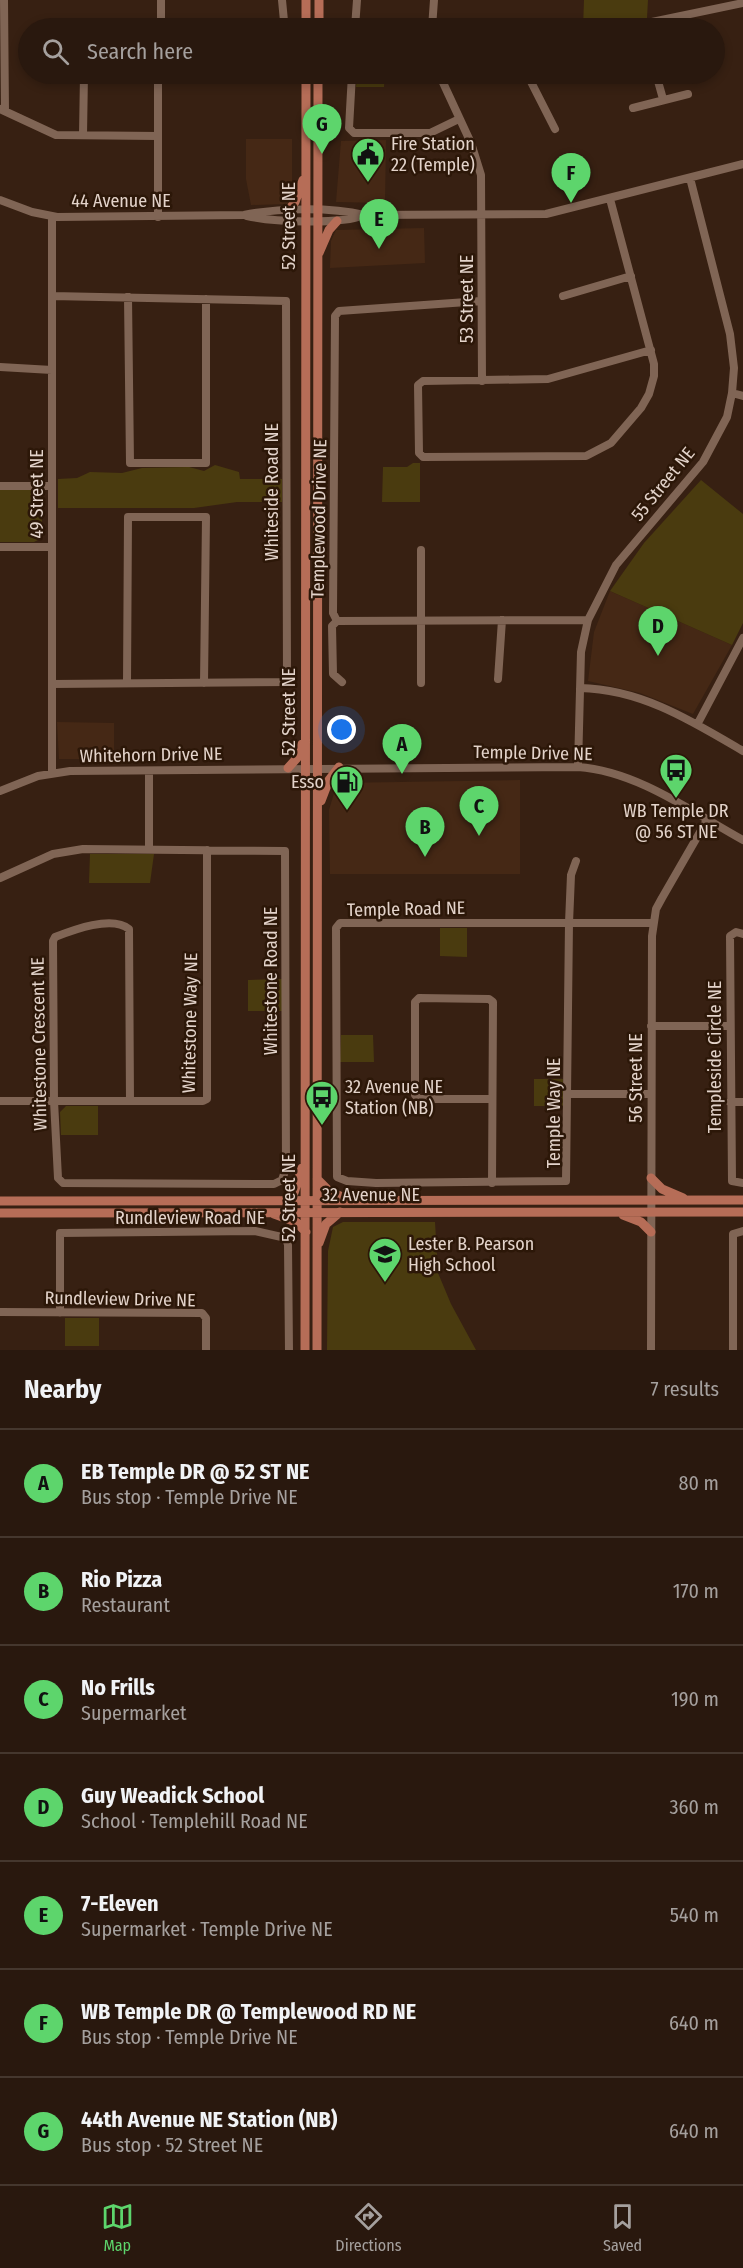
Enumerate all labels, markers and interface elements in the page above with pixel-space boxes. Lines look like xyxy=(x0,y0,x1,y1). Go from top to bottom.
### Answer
search box xyxy=(18,18,725,84)
icon: search xyxy=(39,35,72,68)
text: Search here xyxy=(87,38,193,65)
pin: G xyxy=(302,104,342,154)
place label: Fire Station 22 (Temple) xyxy=(391,133,475,176)
public building icon: Fire Station 22 (Temple) xyxy=(350,136,386,183)
pin: F xyxy=(552,154,590,203)
street label: 52 Street NE xyxy=(278,182,300,270)
street label: 44 Avenue NE xyxy=(71,190,171,212)
pin: E xyxy=(360,200,398,249)
street label: 53 Street NE xyxy=(456,255,478,343)
street label: Whiteside Road NE xyxy=(261,423,283,561)
street label: Templewood Drive NE xyxy=(307,439,331,599)
street label: 55 Street NE xyxy=(627,443,699,525)
street label: 49 Street NE xyxy=(26,449,48,539)
pin: D xyxy=(638,606,678,656)
street label: 52 Street NE xyxy=(278,668,300,756)
your location xyxy=(327,715,356,744)
pin: A xyxy=(382,724,422,774)
street label: Temple Drive NE xyxy=(473,741,593,765)
street label: Whitehorn Drive NE xyxy=(79,743,223,767)
bus stop icon: WB Temple DR @ 56 ST NE xyxy=(658,752,694,799)
fuel station icon: Esso xyxy=(329,764,365,811)
place label: Esso xyxy=(291,771,324,793)
pin: C xyxy=(460,786,498,836)
place label: WB Temple DR @ 56 ST NE xyxy=(623,800,729,843)
pin: B xyxy=(406,808,444,857)
street label: Temple Road NE xyxy=(347,897,465,921)
street label: Whitestone Road NE xyxy=(260,907,282,1055)
street label: Whitestone Way NE xyxy=(178,953,202,1093)
street label: Whitestone Crescent NE xyxy=(26,957,52,1131)
street label: Templeside Circle NE xyxy=(704,981,726,1133)
street label: 56 Street NE xyxy=(625,1033,647,1123)
street label: Temple Way NE xyxy=(543,1058,565,1168)
place label: 32 Avenue NE Station (NB) xyxy=(345,1076,443,1119)
bus stop icon: 32 Avenue NE Station (NB) xyxy=(304,1079,340,1126)
street label: 52 Street NE xyxy=(278,1154,300,1242)
street label: 32 Avenue NE xyxy=(322,1184,420,1206)
street label: Rundleview Road NE xyxy=(115,1207,265,1229)
place label: Lester B. Pearson High School xyxy=(408,1233,534,1276)
school or university icon: Lester B. Pearson High School xyxy=(367,1236,403,1283)
street label: Rundleview Drive NE xyxy=(44,1287,196,1311)
text: Nearby xyxy=(24,1374,101,1405)
text: 7 results xyxy=(651,1377,719,1401)
text: EB Temple DR @ 52 ST NE xyxy=(81,1458,310,1485)
text: A xyxy=(38,1471,49,1495)
text: 80 m xyxy=(679,1471,719,1495)
text: Bus stop · Temple Drive NE xyxy=(81,1485,298,1509)
text: Rio Pizza xyxy=(81,1566,162,1593)
text: B xyxy=(38,1579,49,1603)
text: 170 m xyxy=(673,1579,719,1603)
text: Restaurant xyxy=(81,1593,170,1617)
text: No Frills xyxy=(81,1674,155,1701)
text: C xyxy=(38,1687,49,1711)
text: 190 m xyxy=(671,1687,719,1711)
text: Supermarket xyxy=(81,1701,187,1725)
text: Guy Weadick School xyxy=(81,1782,264,1809)
text: D xyxy=(38,1795,49,1819)
text: 360 m xyxy=(670,1795,719,1819)
text: School · Templehill Road NE xyxy=(81,1809,308,1833)
text: 7-Eleven xyxy=(81,1890,159,1917)
text: E xyxy=(39,1903,48,1927)
text: 540 m xyxy=(670,1903,719,1927)
text: Supermarket · Temple Drive NE xyxy=(81,1917,333,1941)
text: WB Temple DR @ Templewood RD NE xyxy=(81,1998,416,2025)
text: F xyxy=(39,2011,48,2035)
text: 640 m xyxy=(669,2011,719,2035)
text: Bus stop · Temple Drive NE xyxy=(81,2025,298,2049)
text: 44th Avenue NE Station (NB) xyxy=(81,2106,337,2133)
text: G xyxy=(38,2119,49,2143)
text: 640 m xyxy=(669,2119,719,2143)
text: Bus stop · 52 Street NE xyxy=(81,2133,263,2157)
tab: Map xyxy=(101,2200,134,2255)
tab: Directions xyxy=(335,2200,402,2255)
tab: Saved xyxy=(603,2200,642,2255)

